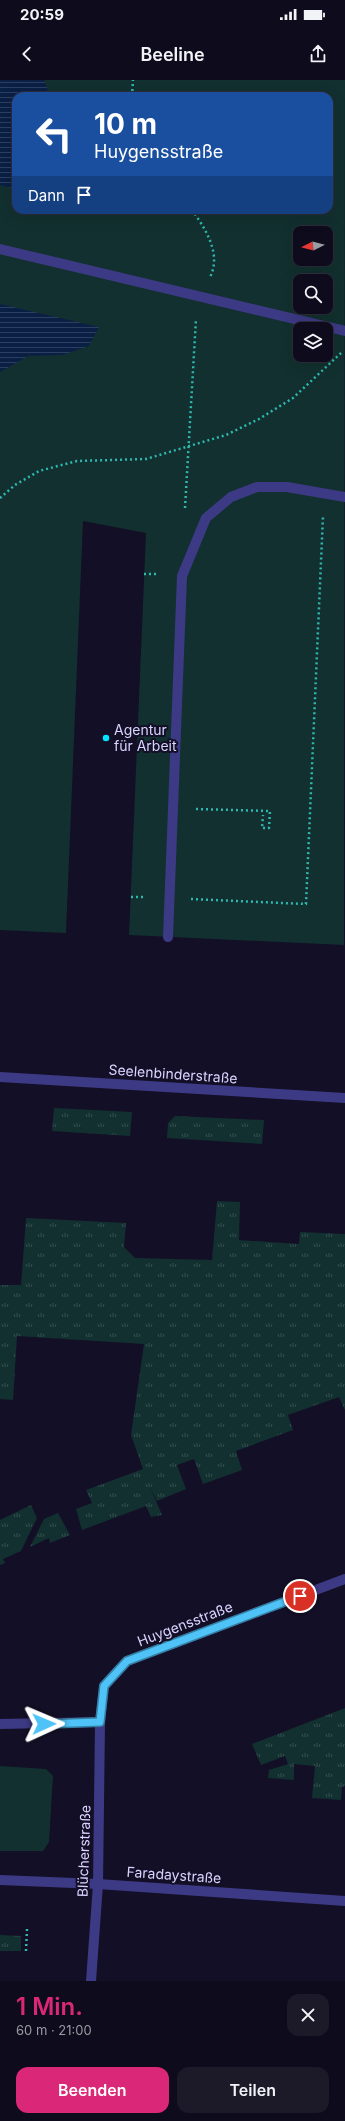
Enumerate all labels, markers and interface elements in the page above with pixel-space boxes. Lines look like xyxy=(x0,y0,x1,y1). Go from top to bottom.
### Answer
text: 20:59 xyxy=(20,5,64,24)
icon: back xyxy=(16,43,38,65)
icon: share xyxy=(307,43,329,65)
text: Beeline xyxy=(140,44,205,65)
text: 10 m xyxy=(94,107,157,141)
icon: left xyxy=(28,108,80,160)
text: Huygensstraße xyxy=(94,141,223,162)
icon: arrive xyxy=(73,184,95,206)
text: Dann xyxy=(28,186,65,205)
north arrow xyxy=(293,226,333,266)
map controls xyxy=(293,226,333,362)
button: search xyxy=(293,274,333,314)
button: layers xyxy=(293,322,333,362)
place label: Agentur für Arbeit xyxy=(114,721,177,754)
marker: Agentur für Arbeit xyxy=(101,733,111,743)
street label: Seelenbinderstraße xyxy=(108,1061,238,1086)
pin xyxy=(283,1579,317,1613)
icon: arrive xyxy=(289,1585,311,1607)
street label: Huygensstraße xyxy=(135,1598,235,1649)
position arrow xyxy=(23,1703,65,1745)
street label: Blücherstraße xyxy=(73,1804,94,1897)
street label: Faradaystraße xyxy=(126,1863,222,1886)
text: 1 Min. xyxy=(16,1992,83,2021)
button: close xyxy=(287,1994,329,2036)
text: 60 m · 21:00 xyxy=(16,2022,92,2038)
button: Beenden xyxy=(16,2067,169,2113)
button: Teilen xyxy=(177,2067,329,2113)

